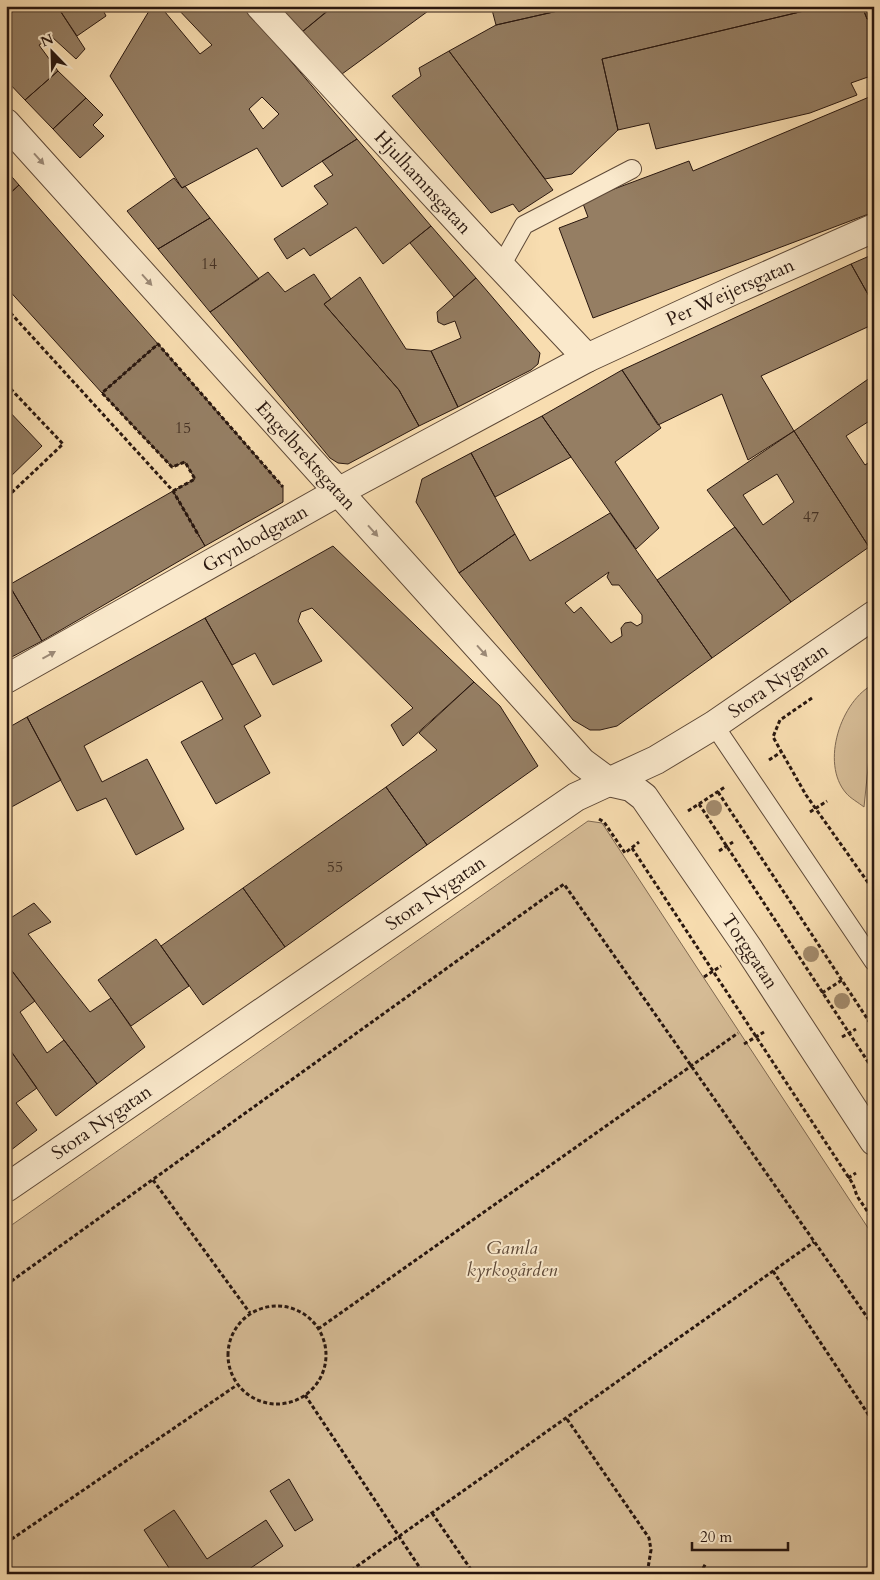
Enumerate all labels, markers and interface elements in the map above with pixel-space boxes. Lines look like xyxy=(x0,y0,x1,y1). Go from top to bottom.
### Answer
north arrow xyxy=(28,28,78,78)
text: N xyxy=(38,29,56,52)
street label: Hjulhamnsgatan xyxy=(368,125,477,240)
one-way arrow xyxy=(33,152,45,164)
street label: Per Weijersgatan xyxy=(662,252,799,333)
house number: 14 xyxy=(201,253,217,275)
one-way arrow xyxy=(142,273,153,286)
street label: Engelbrektsgatan xyxy=(250,395,362,516)
house number: 15 xyxy=(175,417,191,439)
street label: Grynbodgatan xyxy=(198,498,313,579)
house number: 47 xyxy=(803,506,819,528)
one-way arrow xyxy=(367,524,379,536)
street label: Stora Nygatan xyxy=(723,637,834,725)
one-way arrow xyxy=(476,645,488,657)
one-way arrow xyxy=(41,651,56,659)
street label: Stora Nygatan xyxy=(380,850,491,937)
house number: 55 xyxy=(327,856,343,878)
street label: Torggatan xyxy=(715,908,784,994)
street label: Stora Nygatan xyxy=(46,1079,157,1166)
park label: Gamla kyrkogården xyxy=(466,1235,558,1283)
scale bar xyxy=(692,1520,789,1552)
text: 20 m xyxy=(700,1527,732,1547)

